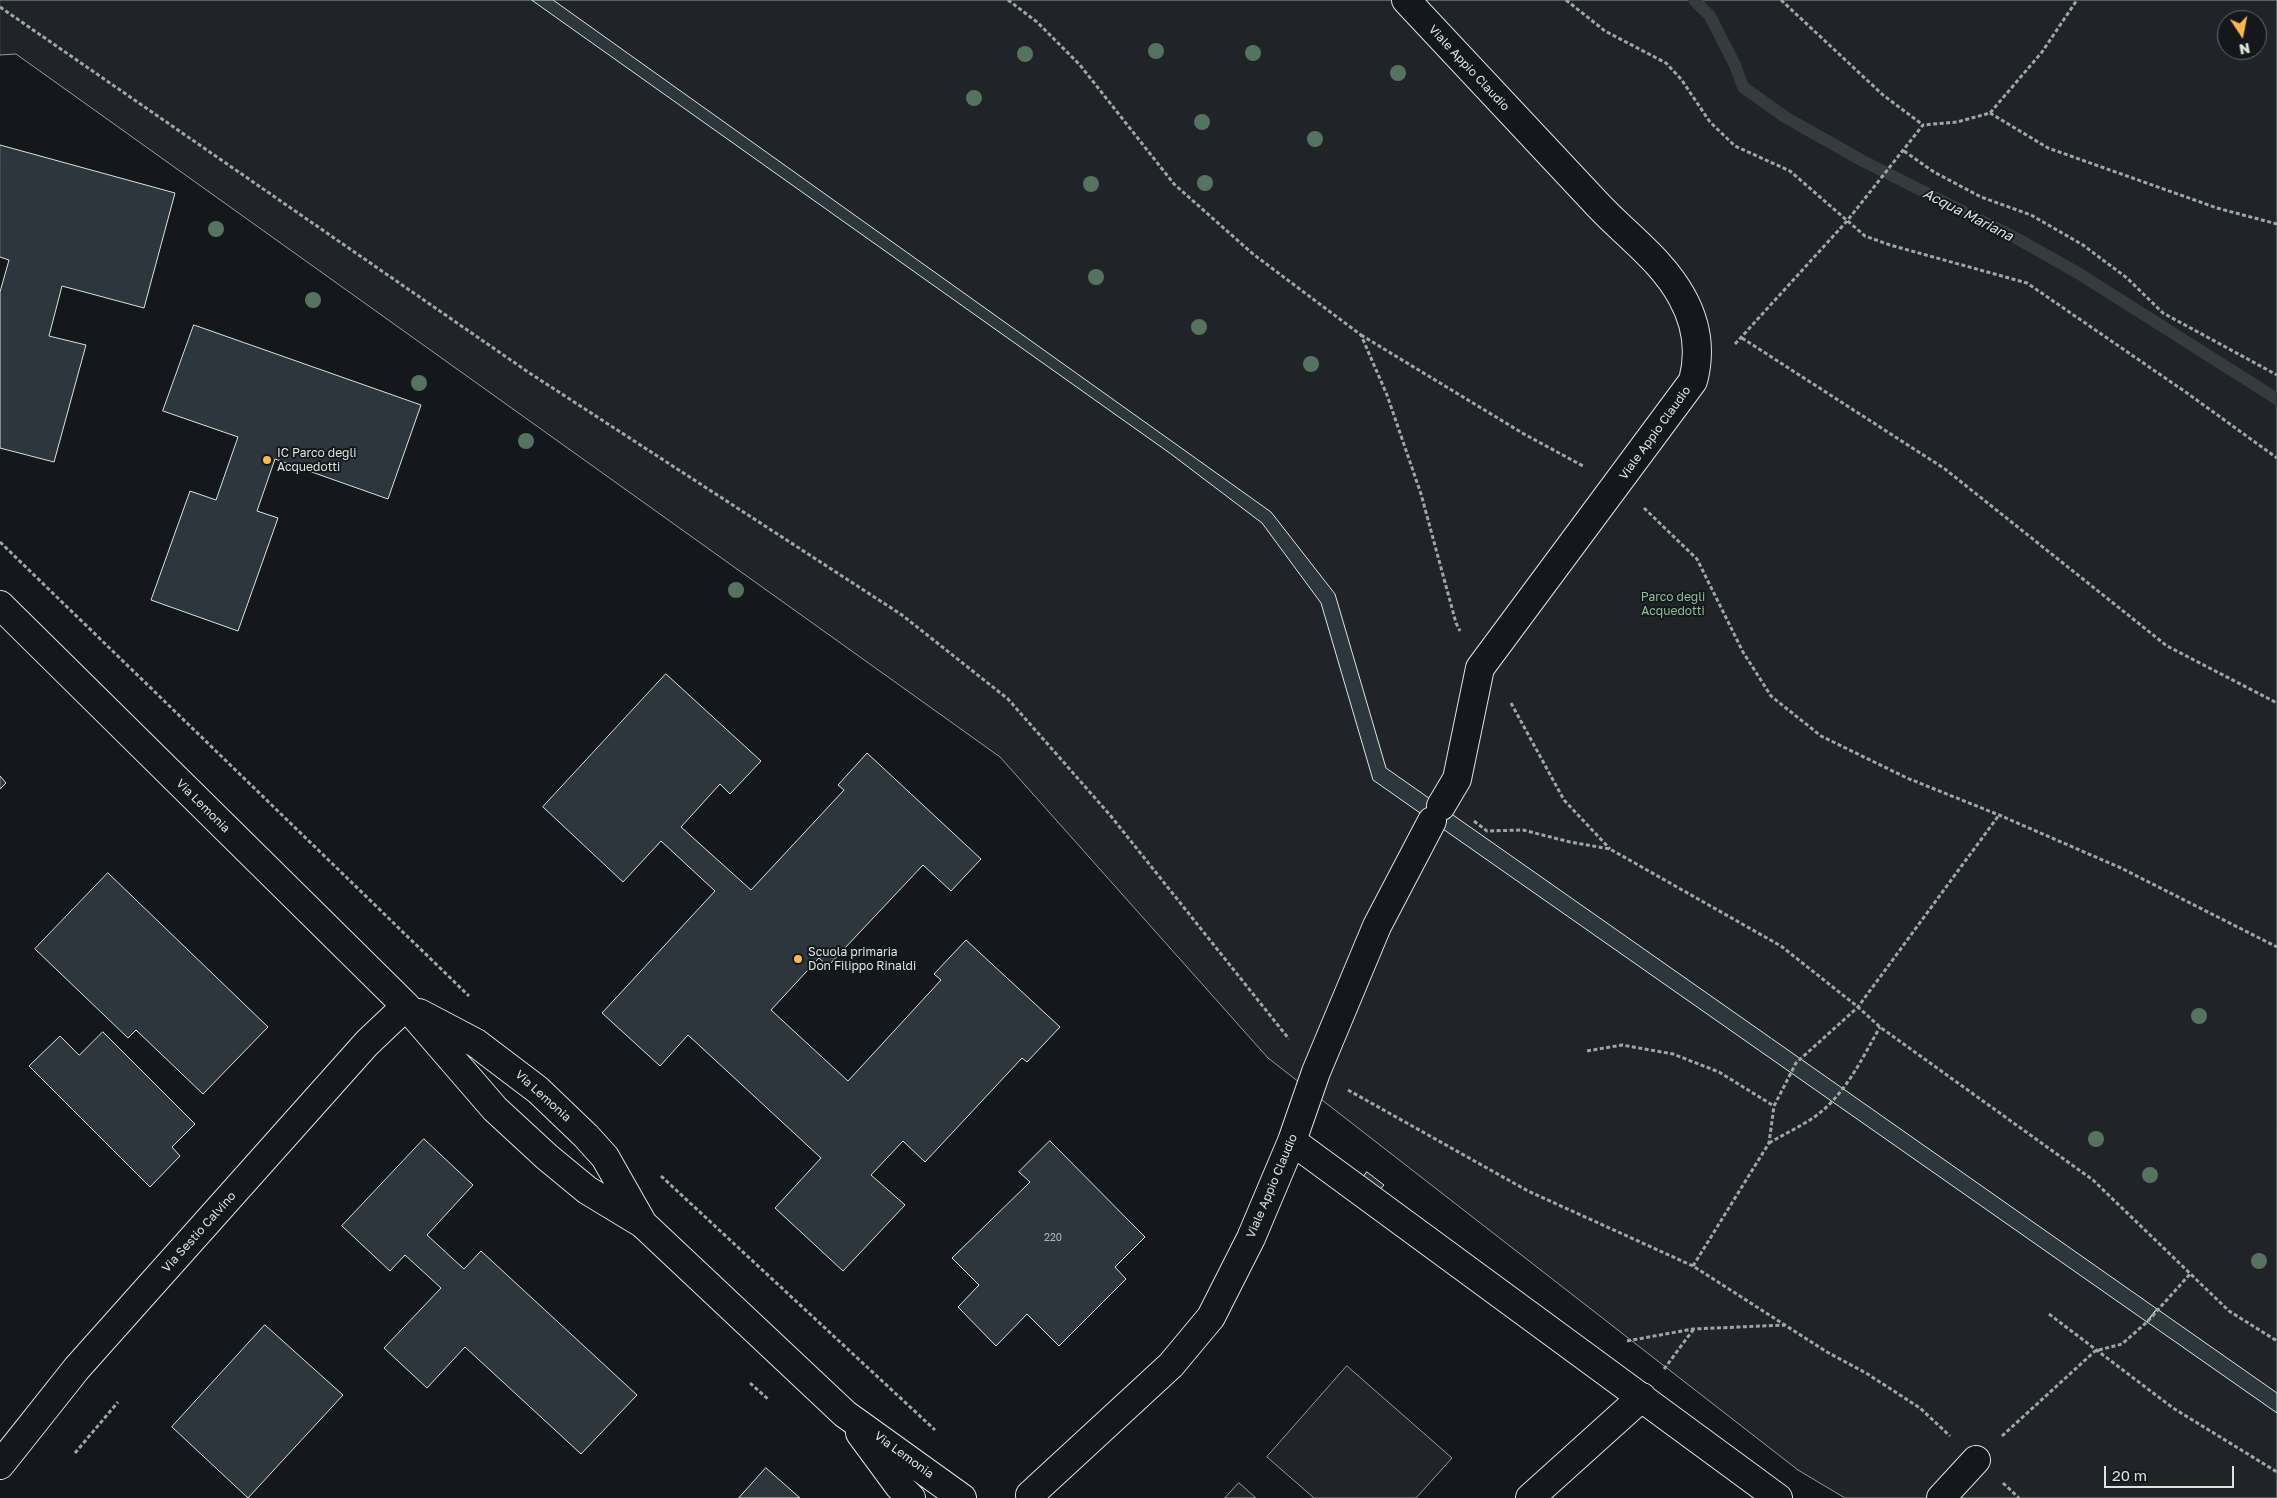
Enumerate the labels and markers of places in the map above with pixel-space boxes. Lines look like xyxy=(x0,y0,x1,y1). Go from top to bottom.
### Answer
place label: IC Parco degli Acquedotti xyxy=(277,446,357,474)
marker: IC Parco degli Acquedotti xyxy=(261,454,273,466)
place label: Scuola primaria Don Filippo Rinaldi xyxy=(808,945,916,973)
marker: Scuola primaria Don Filippo Rinaldi xyxy=(792,953,804,965)

